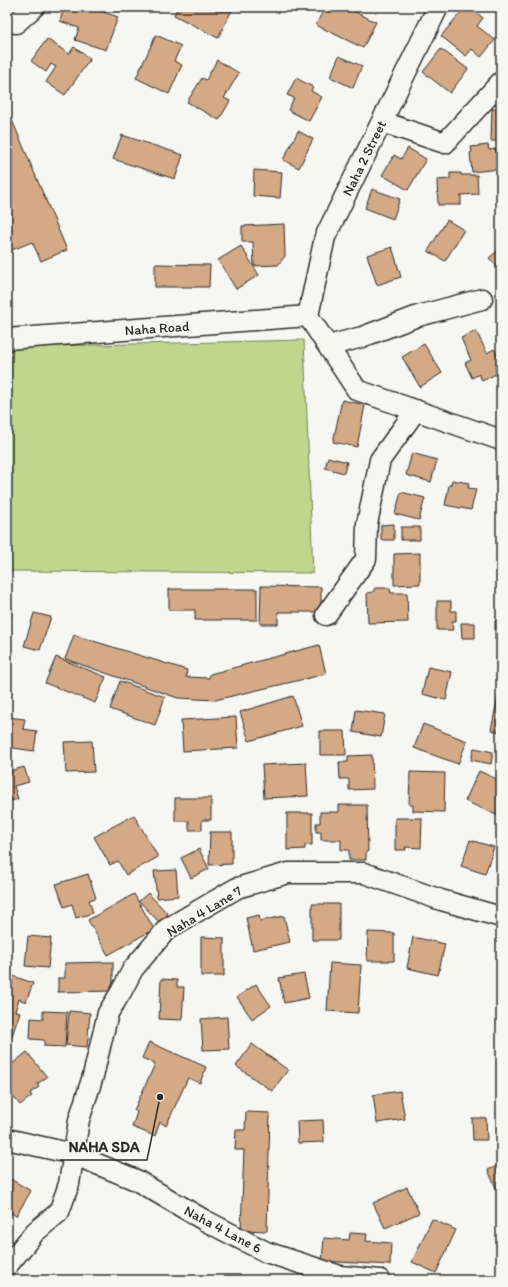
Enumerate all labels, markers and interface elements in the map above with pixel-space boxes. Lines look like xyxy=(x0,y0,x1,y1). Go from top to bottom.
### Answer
street label: Naha 2 Street xyxy=(339,118,390,199)
street label: Naha Road xyxy=(124,318,191,339)
street label: Naha 4 Lane 7 xyxy=(163,882,245,941)
callout: NAHA SDA xyxy=(60,1133,147,1160)
text: NAHA SDA xyxy=(68,1138,140,1156)
street label: Naha 4 Lane 6 xyxy=(181,1202,264,1257)

